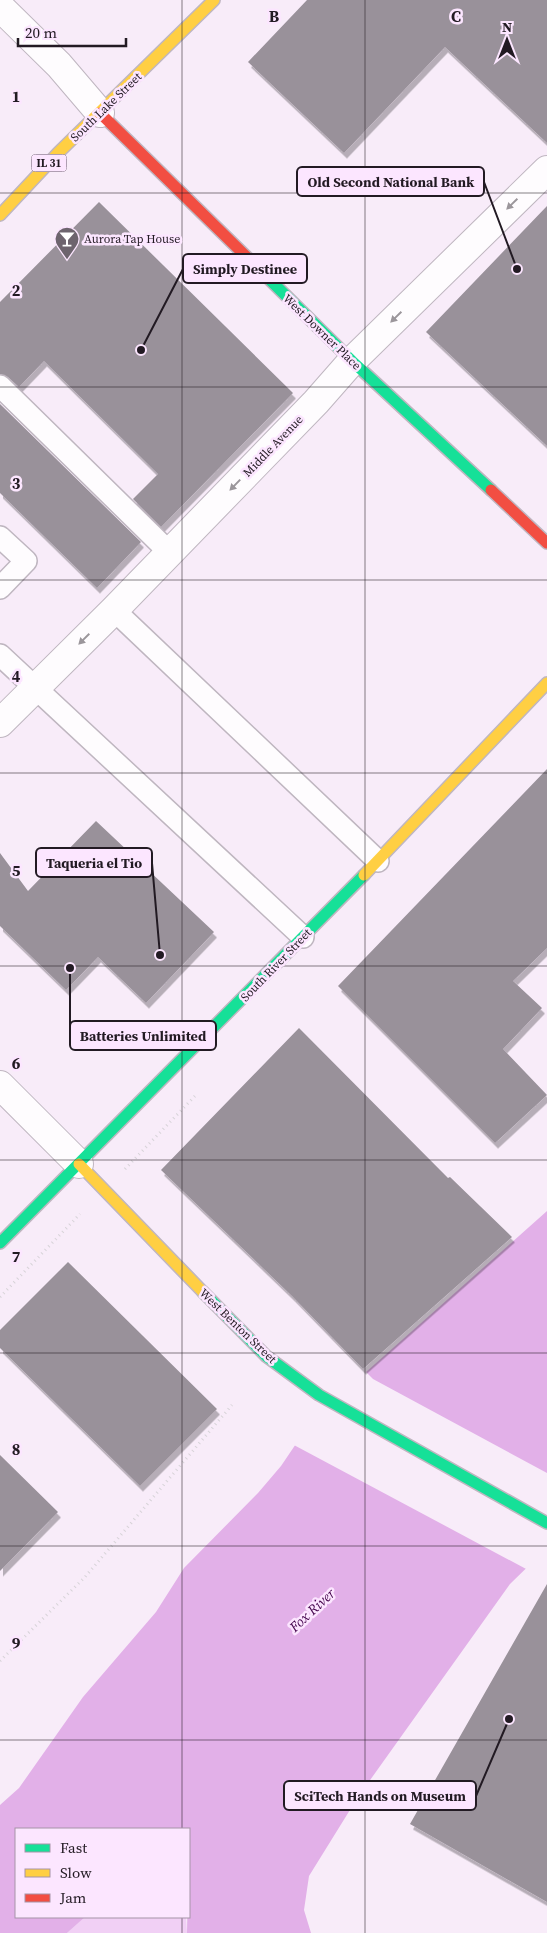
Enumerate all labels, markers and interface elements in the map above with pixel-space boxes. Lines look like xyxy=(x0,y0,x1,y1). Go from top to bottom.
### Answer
text: B xyxy=(269,5,280,27)
text: C xyxy=(451,5,461,27)
scale bar xyxy=(18,15,125,47)
north arrow xyxy=(482,15,532,65)
text: N xyxy=(502,17,512,37)
text: 20 m xyxy=(25,22,57,43)
street label: South Lake Street xyxy=(67,69,145,145)
text: 1 xyxy=(12,85,20,107)
road number: IL 31 xyxy=(32,154,66,172)
callout: Old Second National Bank xyxy=(297,167,484,196)
text: Old Second National Bank xyxy=(308,172,475,192)
one-way arrow xyxy=(506,198,518,210)
bar icon: Aurora Tap House xyxy=(54,226,80,260)
place label: Aurora Tap House xyxy=(84,231,180,247)
callout: Simply Destinee xyxy=(183,254,307,283)
text: Simply Destinee xyxy=(193,259,297,279)
text: 2 xyxy=(12,279,21,301)
street label: West Downer Place xyxy=(279,291,365,373)
one-way arrow xyxy=(390,311,402,323)
street label: Middle Avenue xyxy=(239,412,307,480)
text: 3 xyxy=(12,472,21,494)
one-way arrow xyxy=(229,478,241,490)
one-way arrow xyxy=(79,632,91,644)
text: 4 xyxy=(12,665,21,687)
callout: Taqueria el Tio xyxy=(36,848,152,877)
text: Taqueria el Tio xyxy=(46,853,142,873)
text: 5 xyxy=(12,859,21,881)
street label: South River Street xyxy=(237,925,315,1005)
callout: Batteries Unlimited xyxy=(70,1021,216,1050)
text: Batteries Unlimited xyxy=(80,1026,207,1046)
text: 6 xyxy=(12,1052,21,1074)
text: 7 xyxy=(12,1245,21,1267)
street label: West Benton Street xyxy=(196,1285,280,1367)
text: 8 xyxy=(12,1438,20,1460)
water label: Fox River xyxy=(284,1583,339,1637)
text: 9 xyxy=(12,1632,21,1654)
callout: SciTech Hands on Museum xyxy=(284,1781,476,1810)
text: SciTech Hands on Museum xyxy=(294,1786,466,1806)
legend xyxy=(15,1828,190,1918)
text: Fast xyxy=(60,1837,87,1858)
text: Slow xyxy=(60,1862,92,1883)
text: Jam xyxy=(59,1887,87,1908)

